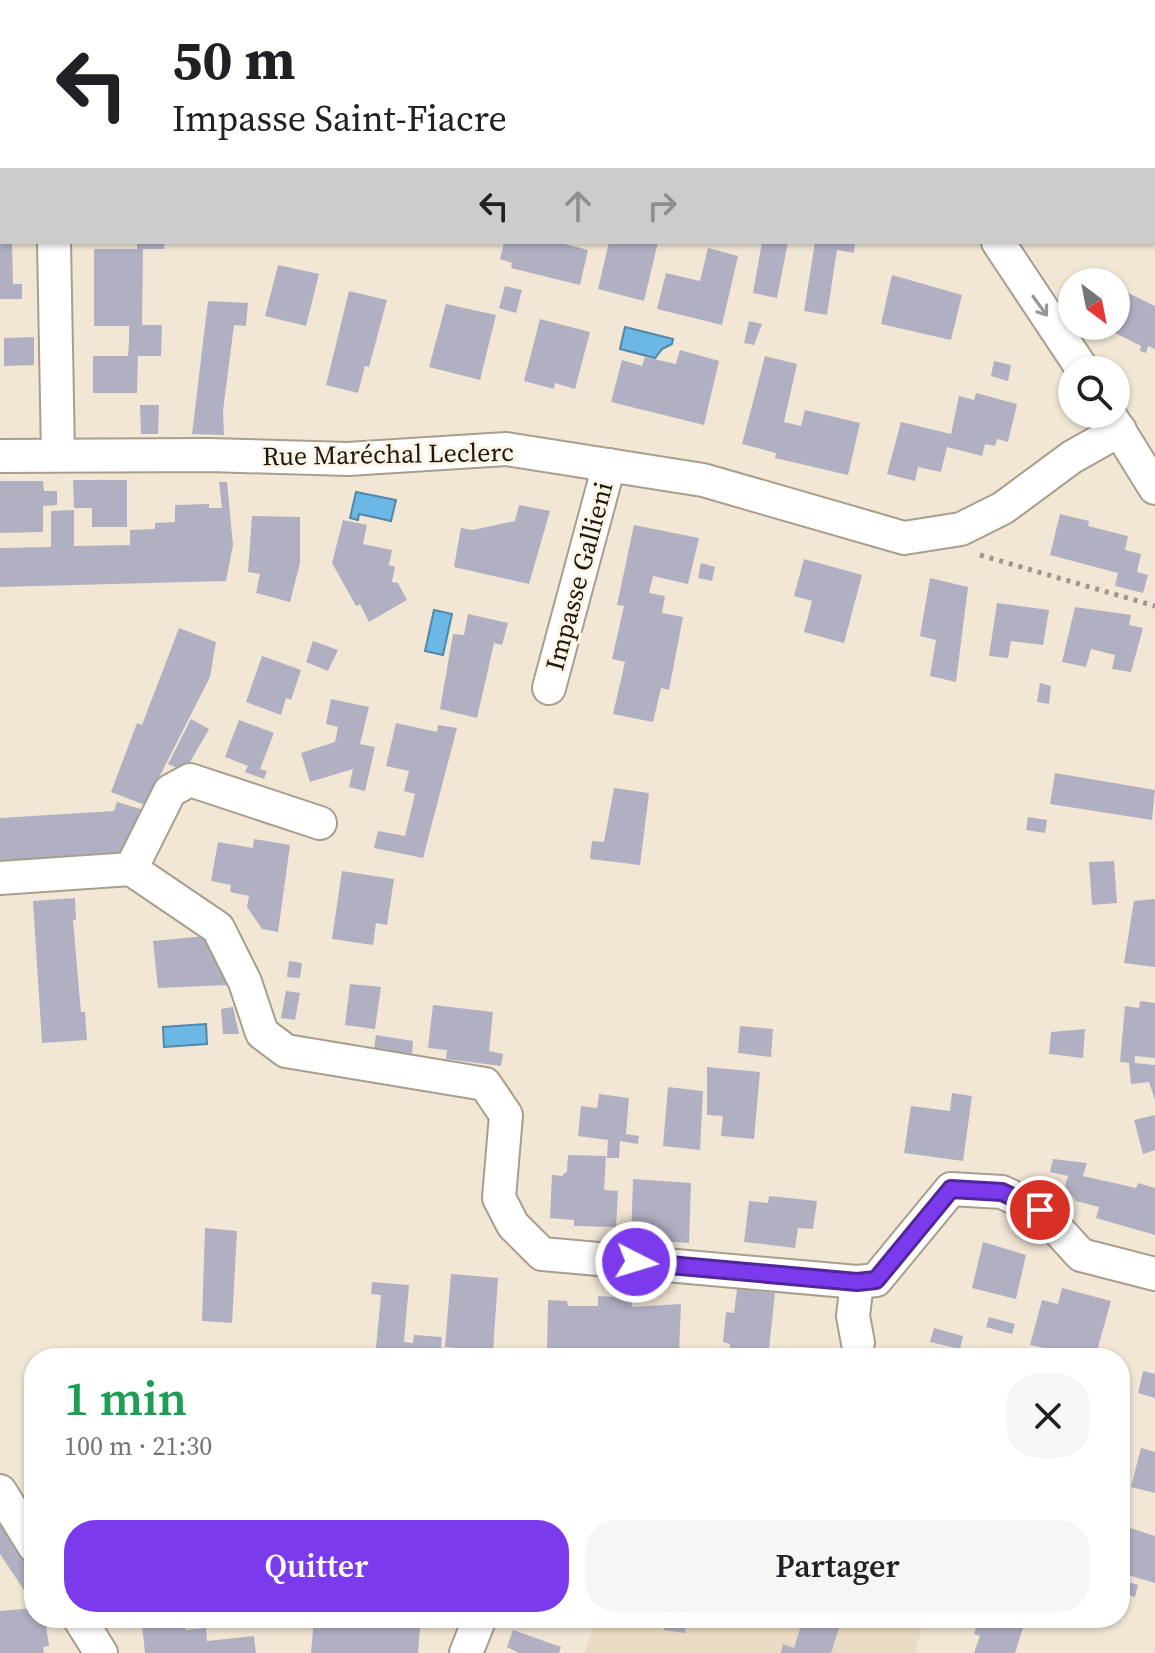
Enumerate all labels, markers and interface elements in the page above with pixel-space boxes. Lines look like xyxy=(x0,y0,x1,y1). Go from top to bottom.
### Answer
text: 50 m xyxy=(172,21,295,98)
icon: left xyxy=(40,32,144,136)
text: Impasse Saint-Fiacre xyxy=(172,94,507,143)
icon: left xyxy=(472,184,516,228)
icon: ahead xyxy=(556,184,600,228)
icon: right xyxy=(640,184,684,228)
north arrow xyxy=(1058,268,1130,340)
map controls xyxy=(1058,268,1130,428)
one-way arrow xyxy=(1032,295,1048,317)
button: search xyxy=(1058,356,1130,428)
street label: Rue Maréchal Leclerc xyxy=(262,434,514,474)
street label: Impasse Gallieni xyxy=(537,478,621,674)
pin xyxy=(1006,1176,1074,1244)
icon: arrive xyxy=(1018,1188,1062,1232)
position arrow xyxy=(594,1220,678,1304)
text: 1 min xyxy=(64,1365,187,1431)
button: close xyxy=(1006,1374,1090,1458)
text: 100 m · 21:30 xyxy=(64,1428,212,1464)
button: Quitter xyxy=(64,1520,569,1612)
button: Partager xyxy=(585,1520,1090,1612)

